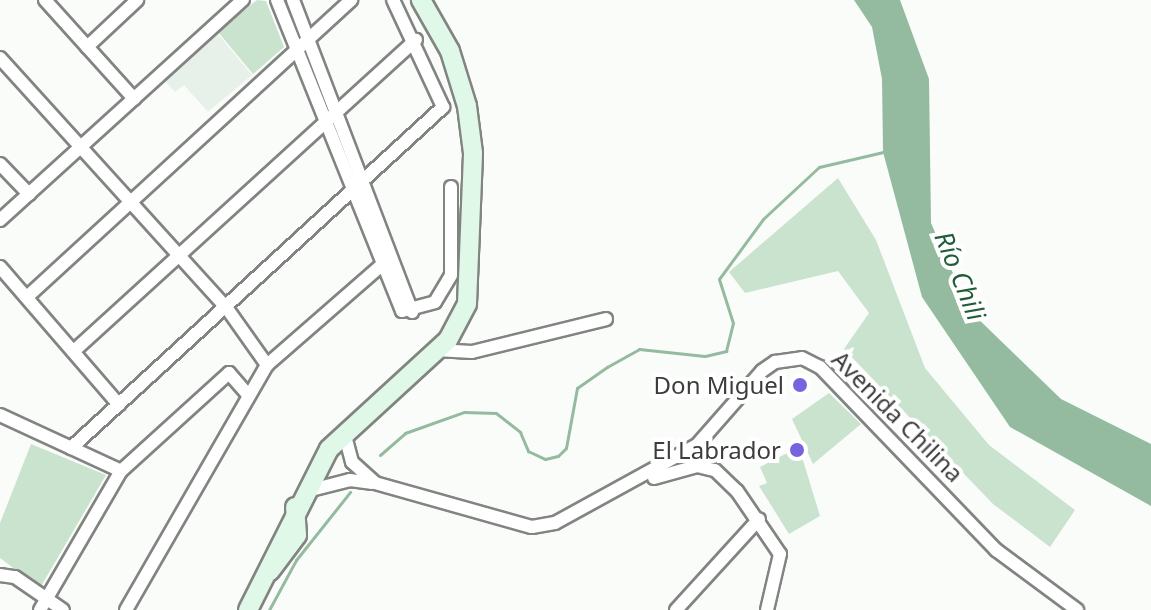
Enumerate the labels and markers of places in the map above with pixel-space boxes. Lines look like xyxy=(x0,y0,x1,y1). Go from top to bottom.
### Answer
place label: Don Miguel xyxy=(654,371,784,399)
marker: Don Miguel xyxy=(791,376,809,394)
place label: El Labrador xyxy=(652,436,781,464)
marker: El Labrador xyxy=(788,441,806,459)

